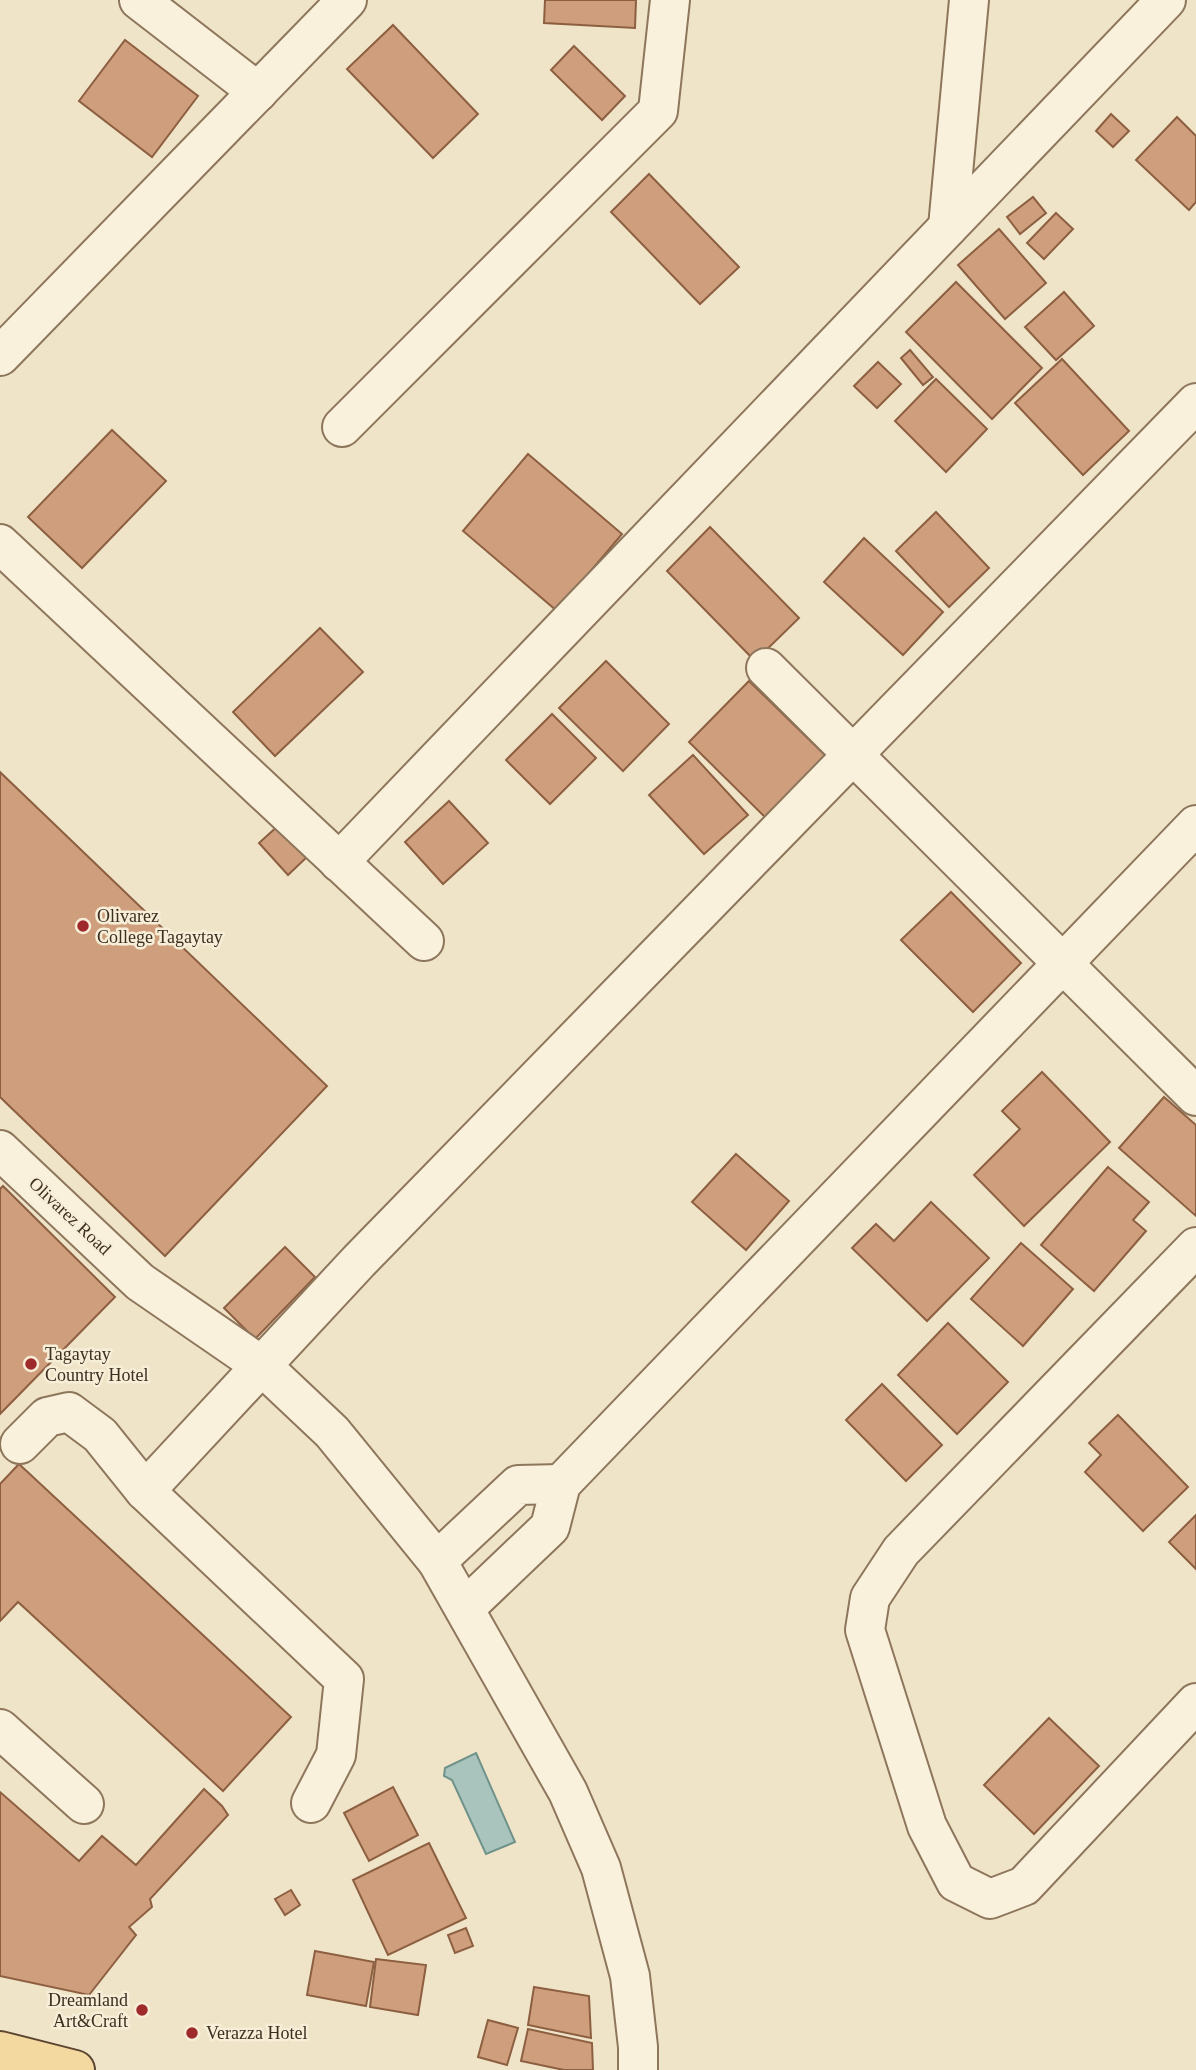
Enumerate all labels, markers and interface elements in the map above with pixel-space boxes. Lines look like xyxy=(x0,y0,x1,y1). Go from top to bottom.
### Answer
place label: Olivarez College Tagaytay xyxy=(97,906,223,947)
marker: Olivarez College Tagaytay xyxy=(75,918,91,934)
street label: Olivarez Road xyxy=(25,1173,115,1259)
place label: Tagaytay Country Hotel xyxy=(45,1344,149,1385)
marker: Tagaytay Country Hotel xyxy=(23,1356,39,1372)
place label: Dreamland Art&Craft xyxy=(48,1990,128,2031)
marker: Dreamland Art&Craft xyxy=(134,2002,150,2018)
place label: Verazza Hotel xyxy=(206,2023,307,2043)
marker: Verazza Hotel xyxy=(184,2025,200,2041)

